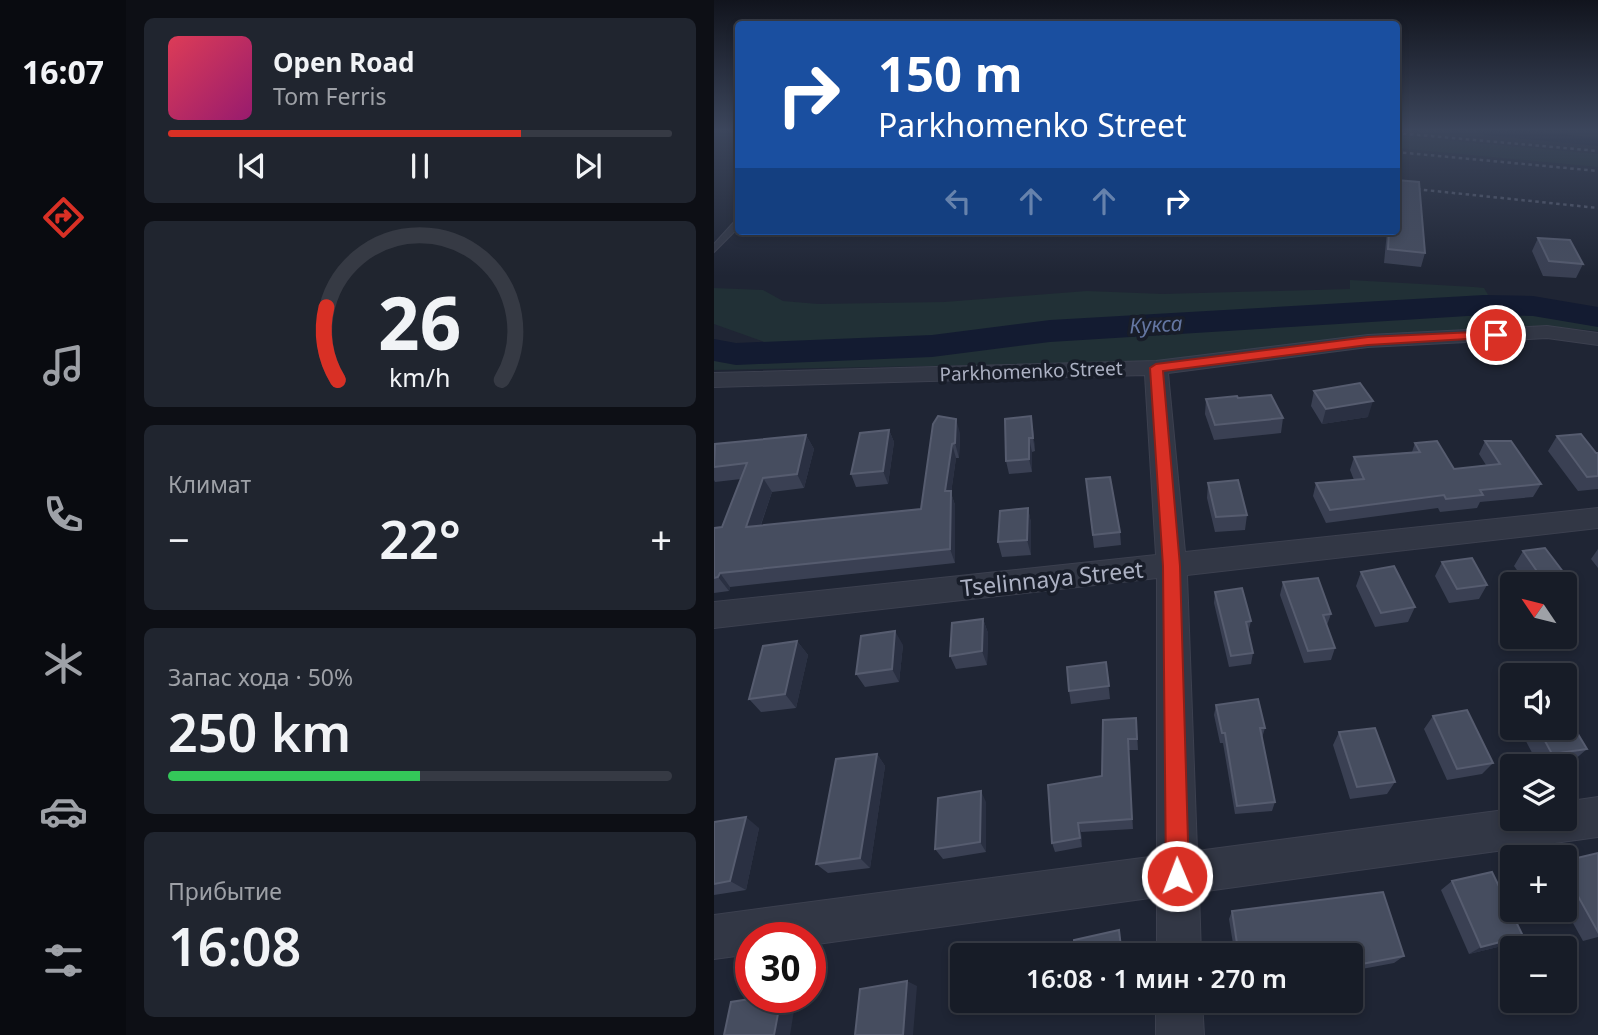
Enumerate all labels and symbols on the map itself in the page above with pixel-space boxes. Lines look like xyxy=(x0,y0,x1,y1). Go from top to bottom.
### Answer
pin xyxy=(1466,305,1526,365)
water label: Кукса xyxy=(1129,309,1183,339)
street label: Parkhomenko Street xyxy=(939,355,1123,387)
street label: Tselinnaya Street xyxy=(959,553,1145,604)
north arrow xyxy=(1500,572,1577,649)
position arrow xyxy=(1140,839,1214,913)
speed limit sign: 30 xyxy=(735,922,826,1013)

